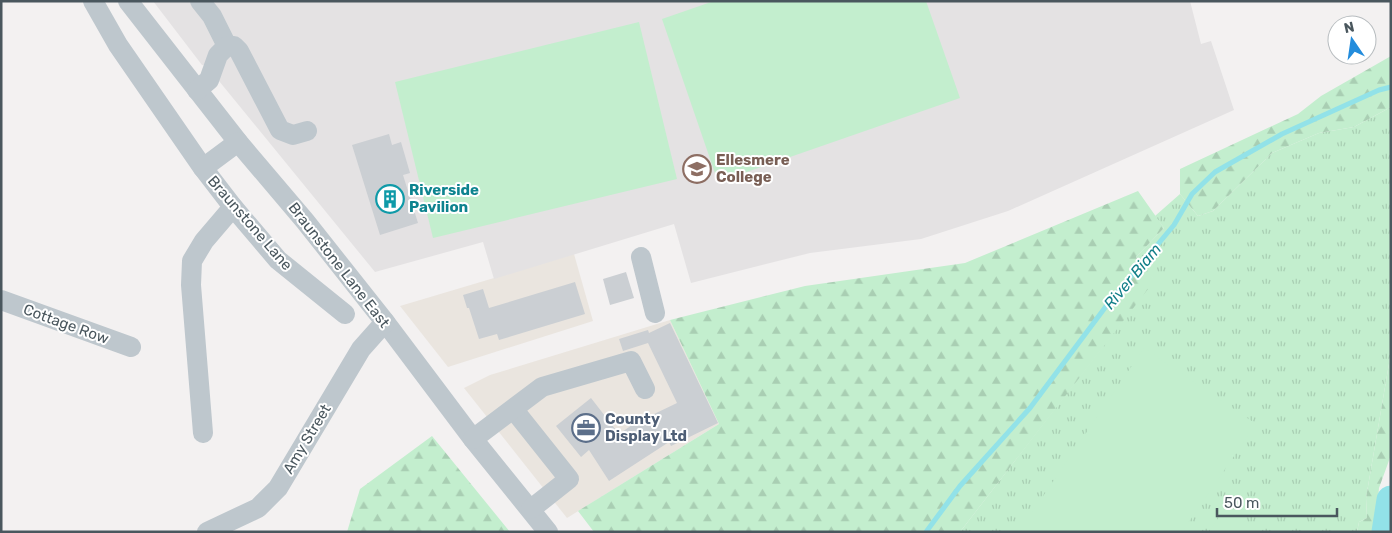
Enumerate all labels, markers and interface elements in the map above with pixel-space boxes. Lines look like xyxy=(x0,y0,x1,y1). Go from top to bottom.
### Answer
north arrow xyxy=(1327,15,1377,65)
text: N xyxy=(1342,18,1356,37)
place label: Ellesmere College xyxy=(716,151,790,186)
school or university icon: Ellesmere College xyxy=(682,154,712,184)
street label: Braunstone Lane xyxy=(204,172,296,274)
place label: Riverside Pavilion xyxy=(409,181,479,216)
building icon: Riverside Pavilion xyxy=(375,184,405,214)
street label: Braunstone Lane East xyxy=(284,199,394,331)
water label: River Biam xyxy=(1099,240,1165,313)
street label: Cottage Row xyxy=(21,300,111,348)
street label: Amy Street xyxy=(279,401,335,477)
place label: County Display Ltd xyxy=(605,410,687,445)
office icon: County Display Ltd xyxy=(571,413,601,443)
scale bar xyxy=(1217,486,1337,518)
text: 50 m xyxy=(1224,494,1259,512)

